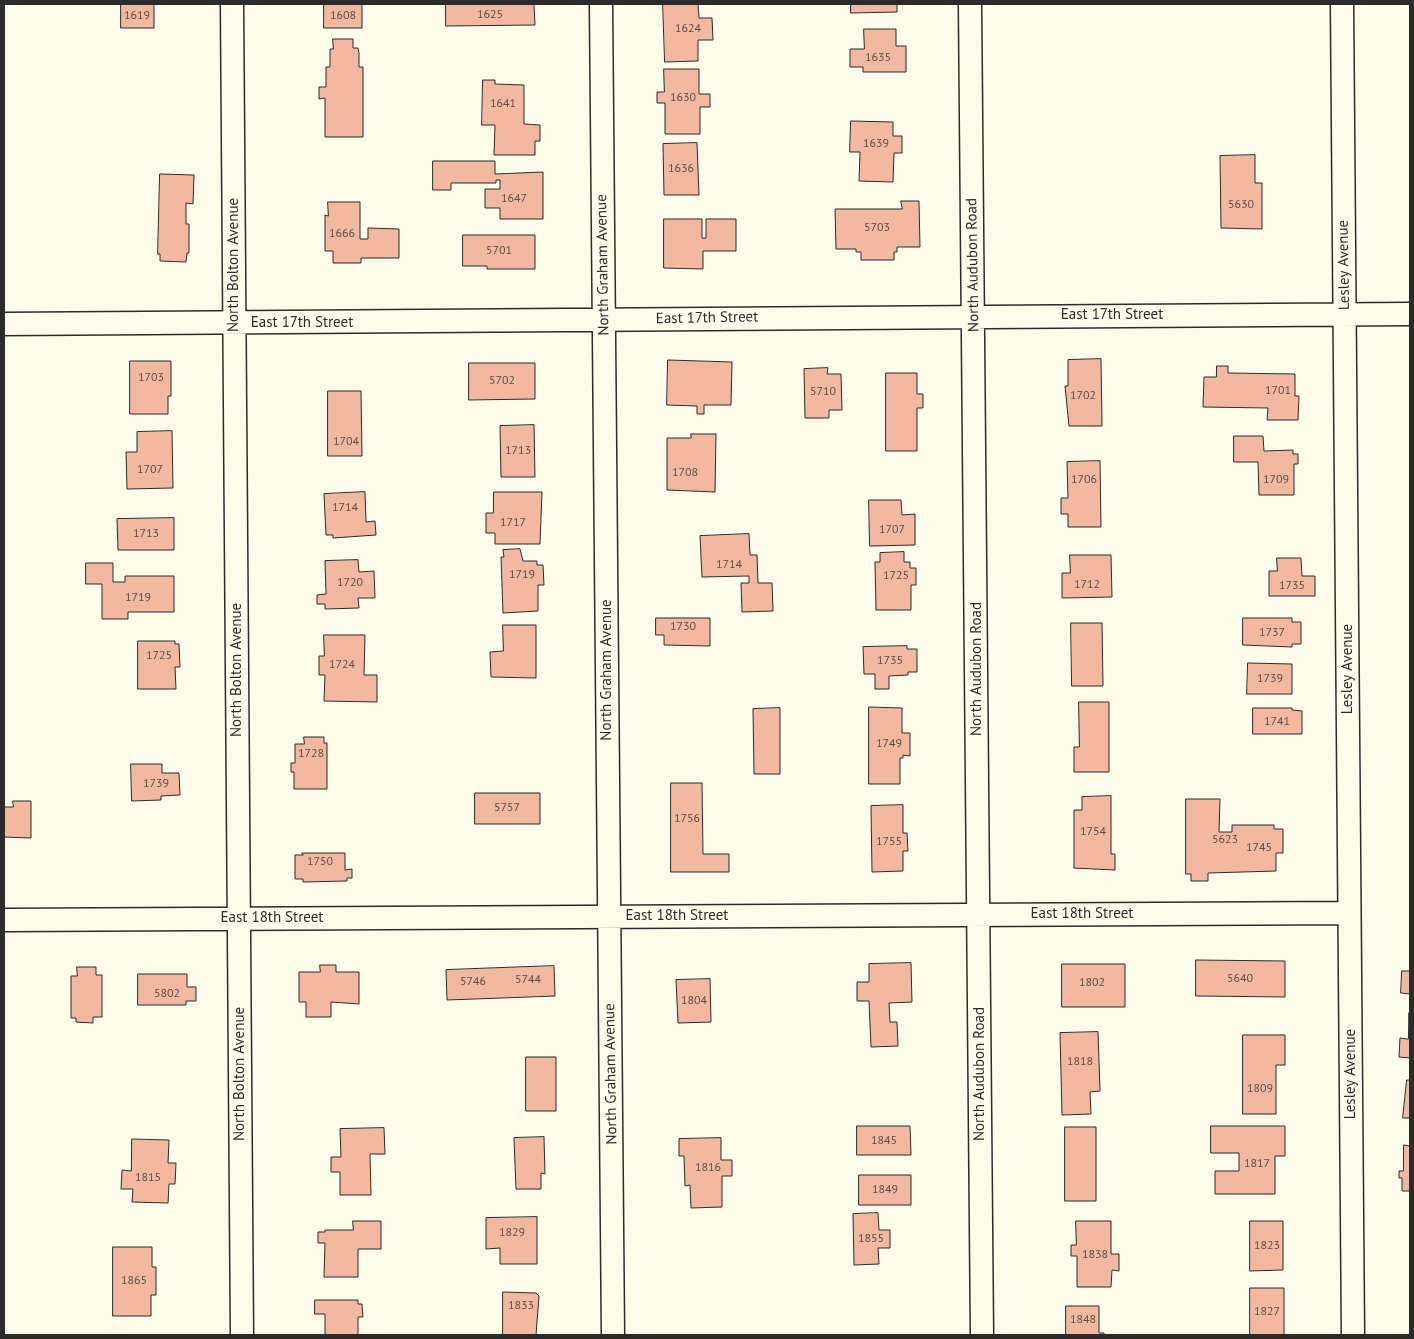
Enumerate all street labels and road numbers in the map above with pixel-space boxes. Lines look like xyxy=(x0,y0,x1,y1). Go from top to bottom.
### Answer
street label: North Graham Avenue xyxy=(593,194,613,336)
street label: North Bolton Avenue xyxy=(225,198,243,332)
street label: North Audubon Road xyxy=(963,198,983,332)
street label: Lesley Avenue xyxy=(1334,220,1354,310)
street label: East 17th Street xyxy=(1061,306,1163,324)
street label: East 17th Street xyxy=(656,308,758,328)
street label: East 17th Street xyxy=(251,314,353,332)
street label: North Graham Avenue xyxy=(598,599,616,741)
street label: North Audubon Road xyxy=(968,602,986,736)
street label: North Bolton Avenue xyxy=(228,603,246,737)
street label: Lesley Avenue xyxy=(1339,624,1357,714)
street label: East 18th Street xyxy=(1031,905,1133,923)
street label: East 18th Street xyxy=(626,907,728,925)
street label: East 18th Street xyxy=(221,909,323,927)
street label: North Graham Avenue xyxy=(601,1003,621,1145)
street label: North Bolton Avenue xyxy=(231,1007,249,1141)
street label: North Audubon Road xyxy=(971,1007,989,1141)
street label: Lesley Avenue xyxy=(1342,1029,1360,1119)

